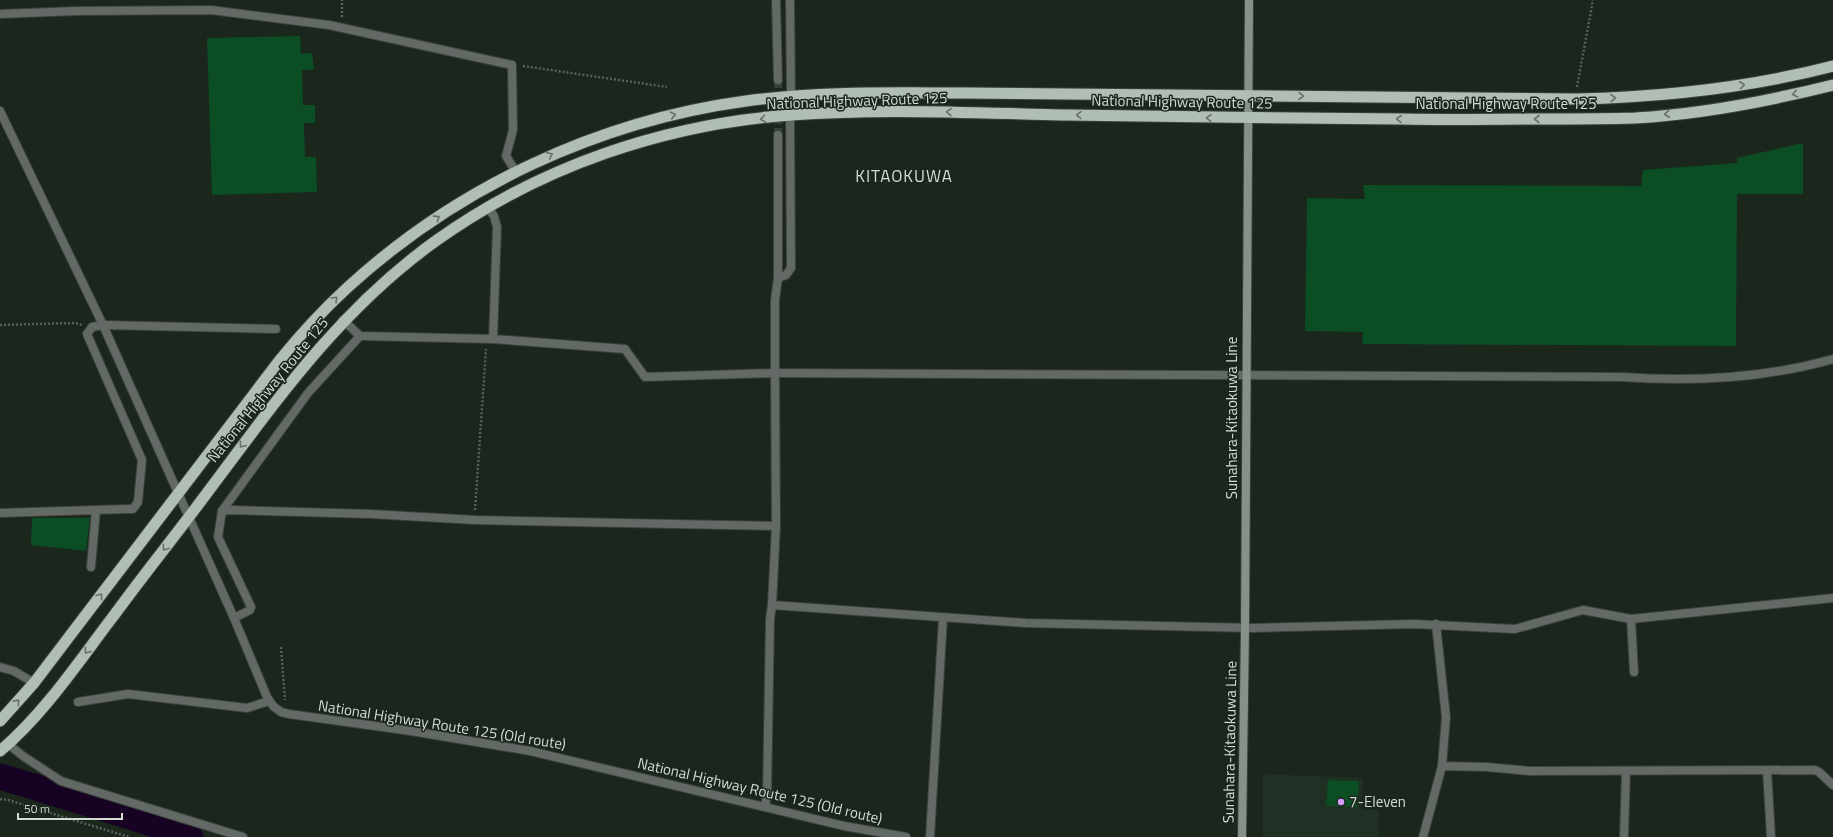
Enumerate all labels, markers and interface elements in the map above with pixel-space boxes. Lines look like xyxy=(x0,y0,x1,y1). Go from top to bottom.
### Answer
one-way arrow xyxy=(1739,81,1745,90)
street label: National Highway Route 125 xyxy=(766,86,948,115)
street label: National Highway Route 125 xyxy=(1091,88,1273,115)
one-way arrow xyxy=(1792,89,1798,97)
one-way arrow xyxy=(1298,92,1304,101)
street label: National Highway Route 125 xyxy=(1415,92,1597,115)
one-way arrow xyxy=(1610,94,1616,102)
one-way arrow xyxy=(946,108,952,116)
one-way arrow xyxy=(1664,109,1670,118)
one-way arrow xyxy=(670,111,677,119)
one-way arrow xyxy=(1076,111,1082,119)
one-way arrow xyxy=(1206,113,1212,122)
one-way arrow xyxy=(760,114,766,123)
one-way arrow xyxy=(1396,115,1402,123)
one-way arrow xyxy=(1534,115,1540,123)
one-way arrow xyxy=(546,152,554,160)
district label: KITAOKUWA xyxy=(855,163,953,189)
one-way arrow xyxy=(432,216,439,223)
one-way arrow xyxy=(331,297,338,304)
street label: National Highway Route 125 xyxy=(202,312,334,467)
street label: Sunahara-Kitaokuwa Line xyxy=(1220,337,1243,499)
one-way arrow xyxy=(240,441,247,448)
one-way arrow xyxy=(163,543,170,550)
one-way arrow xyxy=(96,593,103,600)
one-way arrow xyxy=(84,647,91,654)
street label: Sunahara-Kitaokuwa Line xyxy=(1217,661,1242,823)
street label: National Highway Route 125 (Old route) xyxy=(317,694,568,755)
one-way arrow xyxy=(13,699,20,707)
street label: National Highway Route 125 (Old route) xyxy=(635,751,885,830)
place label: 7-Eleven xyxy=(1349,790,1406,813)
scale bar xyxy=(18,795,122,821)
marker: 7-Eleven xyxy=(1336,797,1346,807)
text: 50 m xyxy=(24,799,50,818)

